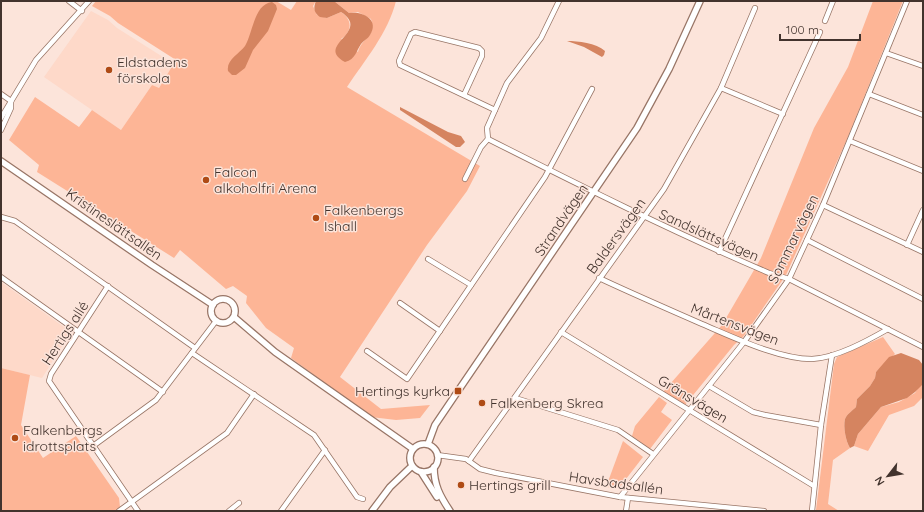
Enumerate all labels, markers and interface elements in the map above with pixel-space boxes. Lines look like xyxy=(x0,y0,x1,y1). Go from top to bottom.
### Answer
scale bar xyxy=(780,16,860,42)
text: 100 m xyxy=(786,22,819,37)
place label: Eldstadens förskola xyxy=(117,53,187,87)
marker: Eldstadens förskola xyxy=(104,65,114,75)
place label: Falcon alkoholfri Arena xyxy=(214,163,317,197)
marker: Falcon alkoholfri Arena xyxy=(201,175,211,185)
street label: Strandvägen xyxy=(530,180,592,260)
street label: Kristineslättsallén xyxy=(62,184,166,264)
street label: Sommarvägen xyxy=(764,192,822,286)
street label: Baldersvägen xyxy=(582,195,650,277)
place label: Falkenbergs Ishall xyxy=(324,201,403,235)
street label: Sandslättsvägen xyxy=(656,205,762,265)
marker: Falkenbergs Ishall xyxy=(311,213,321,223)
street label: Hertigs allé xyxy=(38,298,92,368)
street label: Mårtensvägen xyxy=(688,299,782,349)
street label: Gränsvägen xyxy=(655,371,731,427)
place label: Hertings kyrka xyxy=(355,382,450,400)
marker: Hertings kyrka xyxy=(453,386,463,396)
place label: Falkenberg Skrea xyxy=(490,394,604,412)
marker: Falkenberg Skrea xyxy=(477,398,487,408)
place label: Falkenbergs idrottsplats xyxy=(23,421,102,455)
marker: Falkenbergs idrottsplats xyxy=(10,433,20,443)
north arrow xyxy=(868,456,908,496)
street label: Havsbadsallén xyxy=(568,467,664,499)
text: N xyxy=(871,474,888,488)
place label: Hertings grill xyxy=(469,476,551,494)
marker: Hertings grill xyxy=(456,480,466,490)

